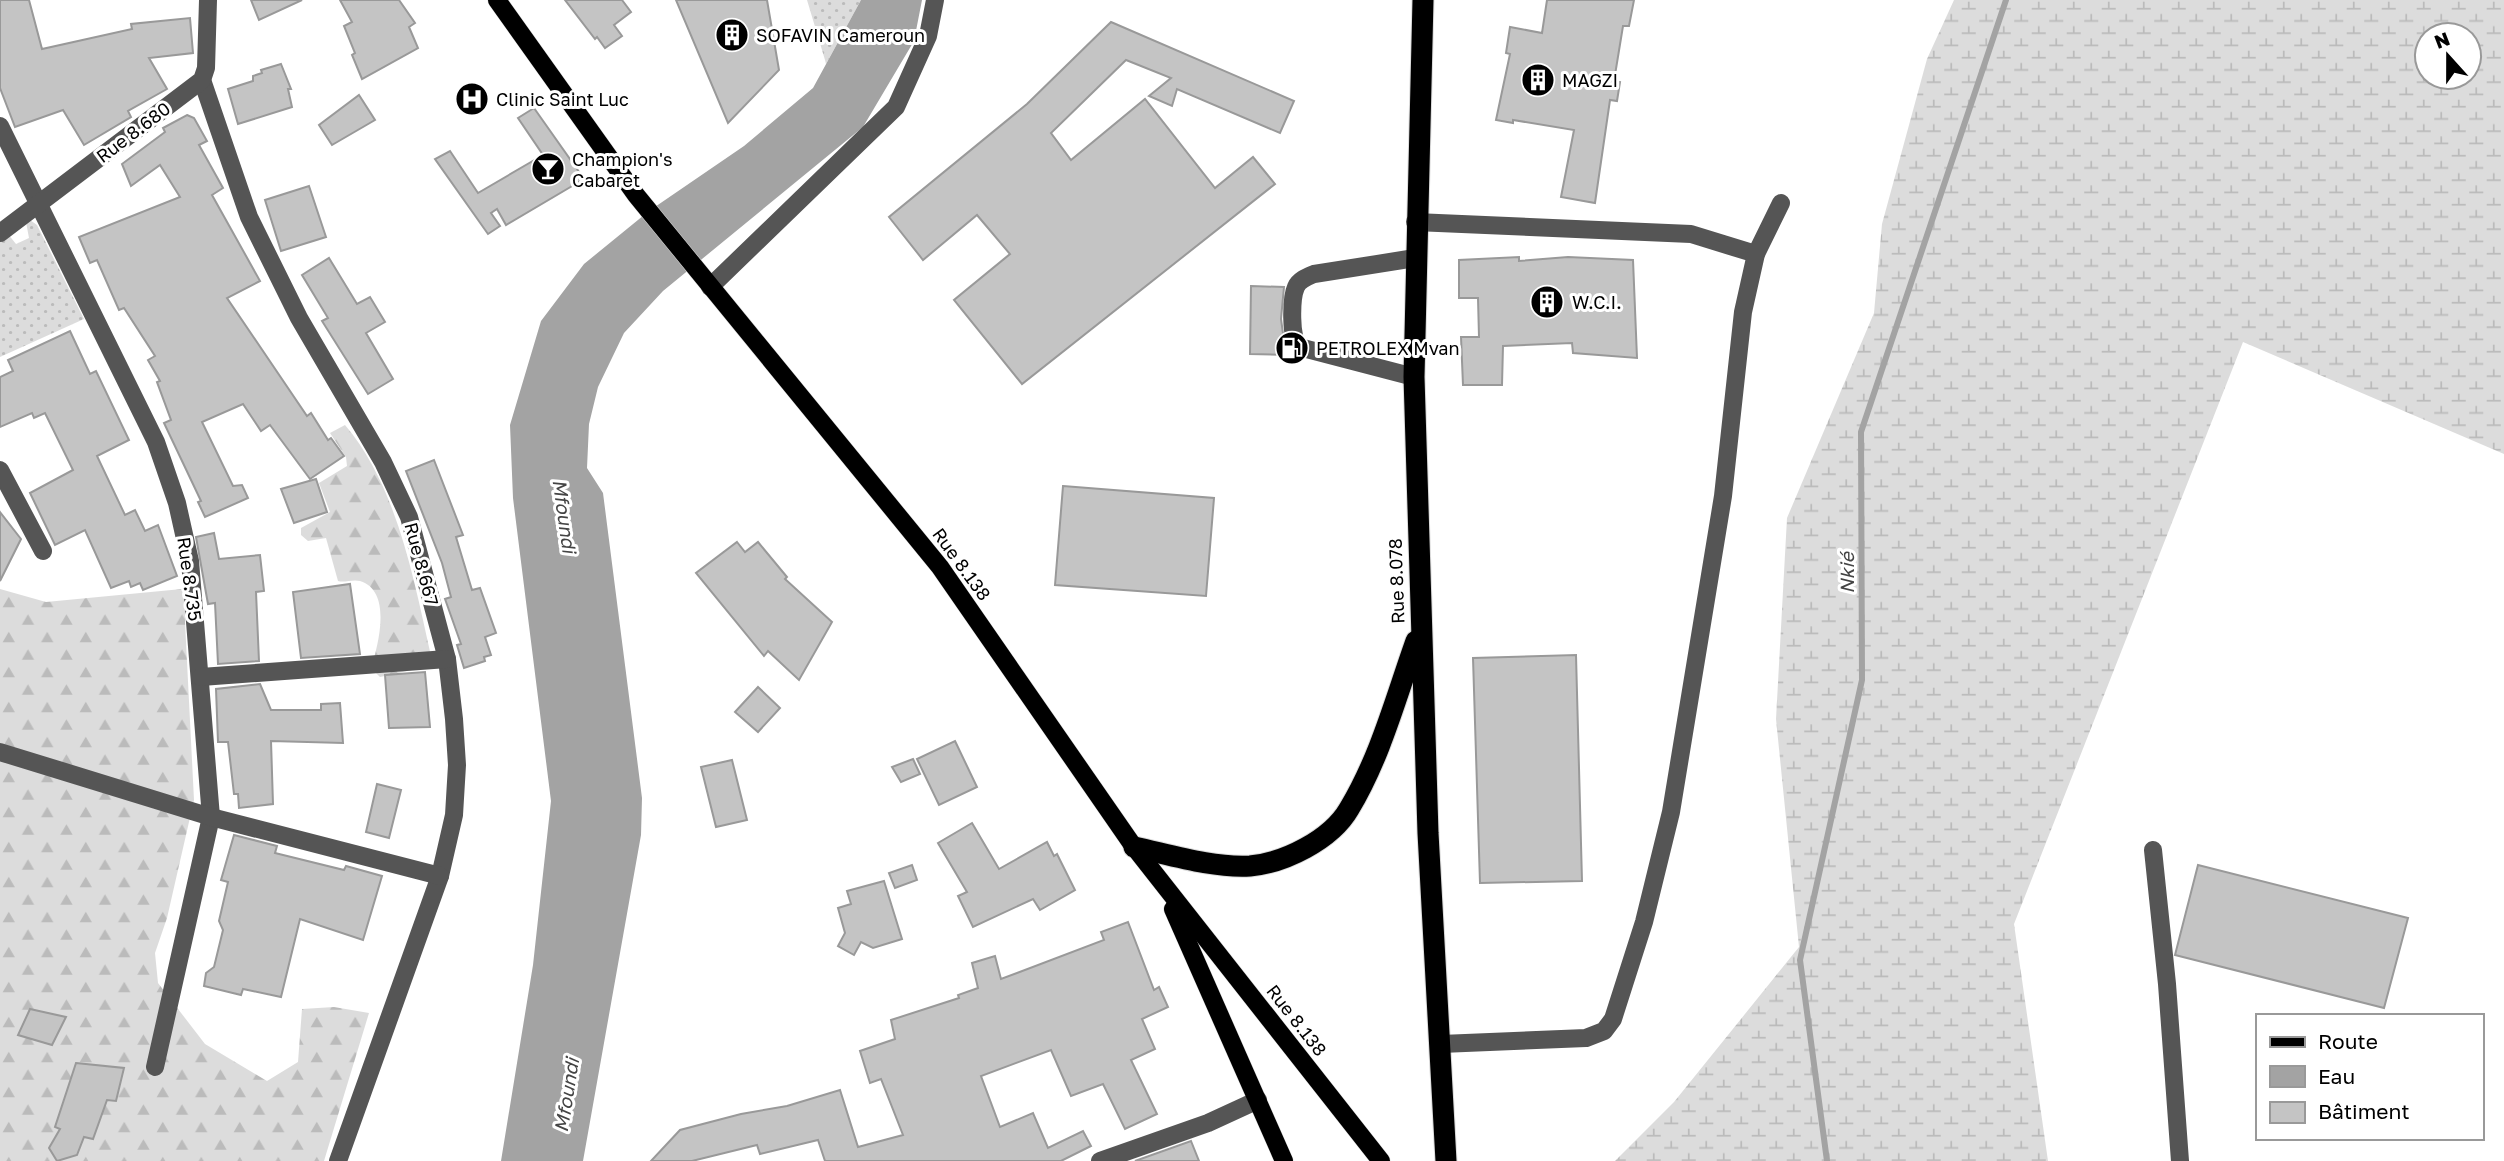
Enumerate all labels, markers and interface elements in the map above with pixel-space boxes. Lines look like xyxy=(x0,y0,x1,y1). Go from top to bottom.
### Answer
building icon: SOFAVIN Cameroun xyxy=(713,16,751,54)
north arrow xyxy=(2413,21,2483,91)
place label: SOFAVIN Cameroun xyxy=(756,24,925,46)
text: N xyxy=(2431,26,2453,53)
building icon: MAGZI xyxy=(1519,61,1557,99)
place label: MAGZI xyxy=(1562,69,1618,91)
hospital icon: Clinic Saint Luc xyxy=(453,80,491,118)
place label: Clinic Saint Luc xyxy=(496,88,629,110)
street label: Rue 8.680 xyxy=(92,97,174,167)
place label: Champion's Cabaret xyxy=(572,148,673,191)
bar icon: Champion's Cabaret xyxy=(529,150,567,188)
building icon: W.C.I. xyxy=(1528,283,1566,321)
place label: W.C.I. xyxy=(1572,291,1622,313)
fuel station icon: PETROLEX Mvan xyxy=(1273,329,1311,367)
place label: PETROLEX Mvan xyxy=(1316,337,1460,359)
water label: Mfoundi xyxy=(548,478,582,556)
street label: Rue 8.667 xyxy=(400,520,444,608)
street label: Rue 8.138 xyxy=(928,523,996,605)
street label: Rue 8.735 xyxy=(173,536,207,622)
street label: Rue 8.078 xyxy=(1384,538,1408,624)
water label: Nkié xyxy=(1835,550,1858,594)
street label: Rue 8.138 xyxy=(1262,980,1332,1060)
legend xyxy=(2256,1014,2483,1140)
text: Route xyxy=(2318,1028,2378,1054)
water label: Mfoundi xyxy=(549,1055,583,1134)
text: Eau xyxy=(2318,1063,2355,1089)
text: Bâtiment xyxy=(2318,1098,2410,1124)

